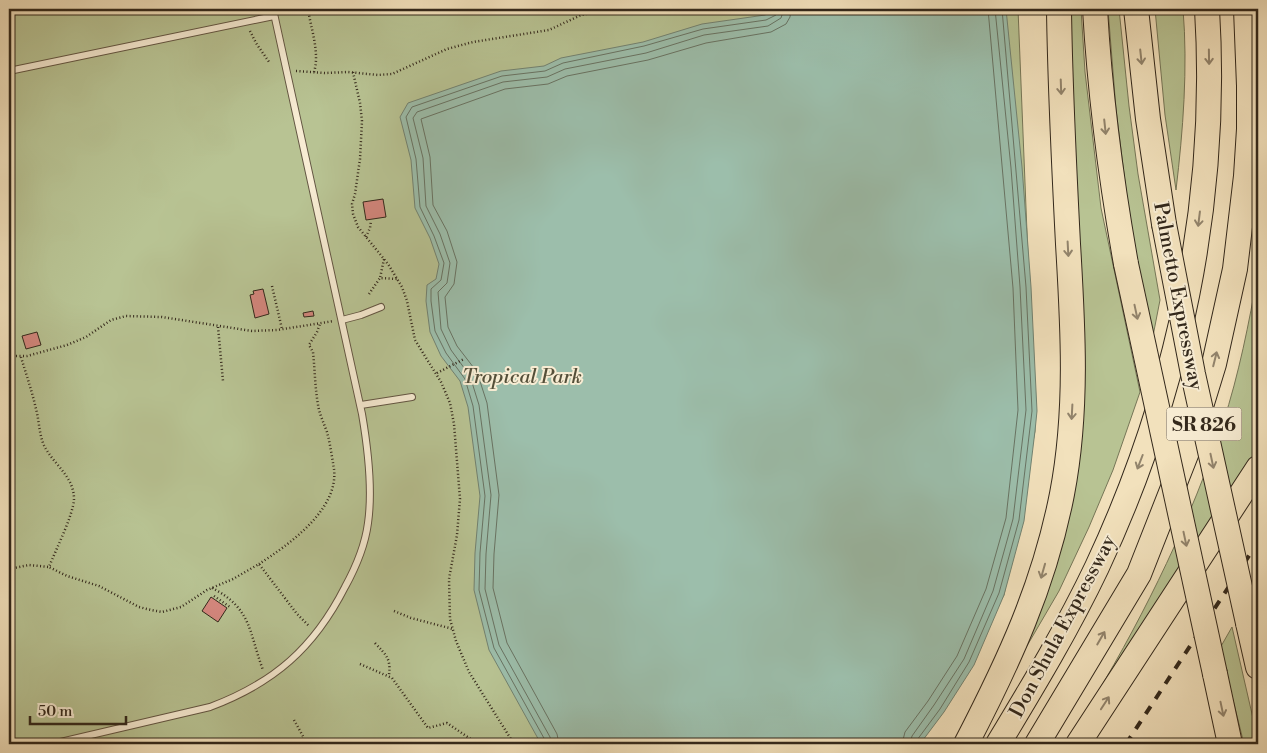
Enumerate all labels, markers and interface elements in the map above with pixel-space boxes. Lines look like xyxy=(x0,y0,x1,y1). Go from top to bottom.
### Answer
one-way arrow xyxy=(1136,49,1146,65)
one-way arrow xyxy=(1204,49,1213,65)
one-way arrow xyxy=(1056,79,1065,95)
one-way arrow xyxy=(1100,119,1110,135)
street label: Palmetto Expressway xyxy=(1147,200,1208,393)
one-way arrow xyxy=(1194,211,1204,227)
one-way arrow xyxy=(1064,241,1073,257)
one-way arrow xyxy=(1132,303,1141,319)
one-way arrow xyxy=(1211,352,1220,368)
park label: Tropical Park xyxy=(462,365,582,390)
one-way arrow xyxy=(1067,403,1076,419)
road number: SR 826 xyxy=(1166,408,1242,440)
one-way arrow xyxy=(1208,452,1217,468)
one-way arrow xyxy=(1135,454,1144,469)
street label: Don Shula Expressway xyxy=(1005,531,1122,722)
one-way arrow xyxy=(1181,531,1190,547)
one-way arrow xyxy=(1037,563,1047,579)
one-way arrow xyxy=(1096,631,1106,646)
scale bar xyxy=(30,693,126,725)
one-way arrow xyxy=(1100,697,1110,711)
one-way arrow xyxy=(1218,701,1227,717)
text: 50 m xyxy=(38,702,72,721)

